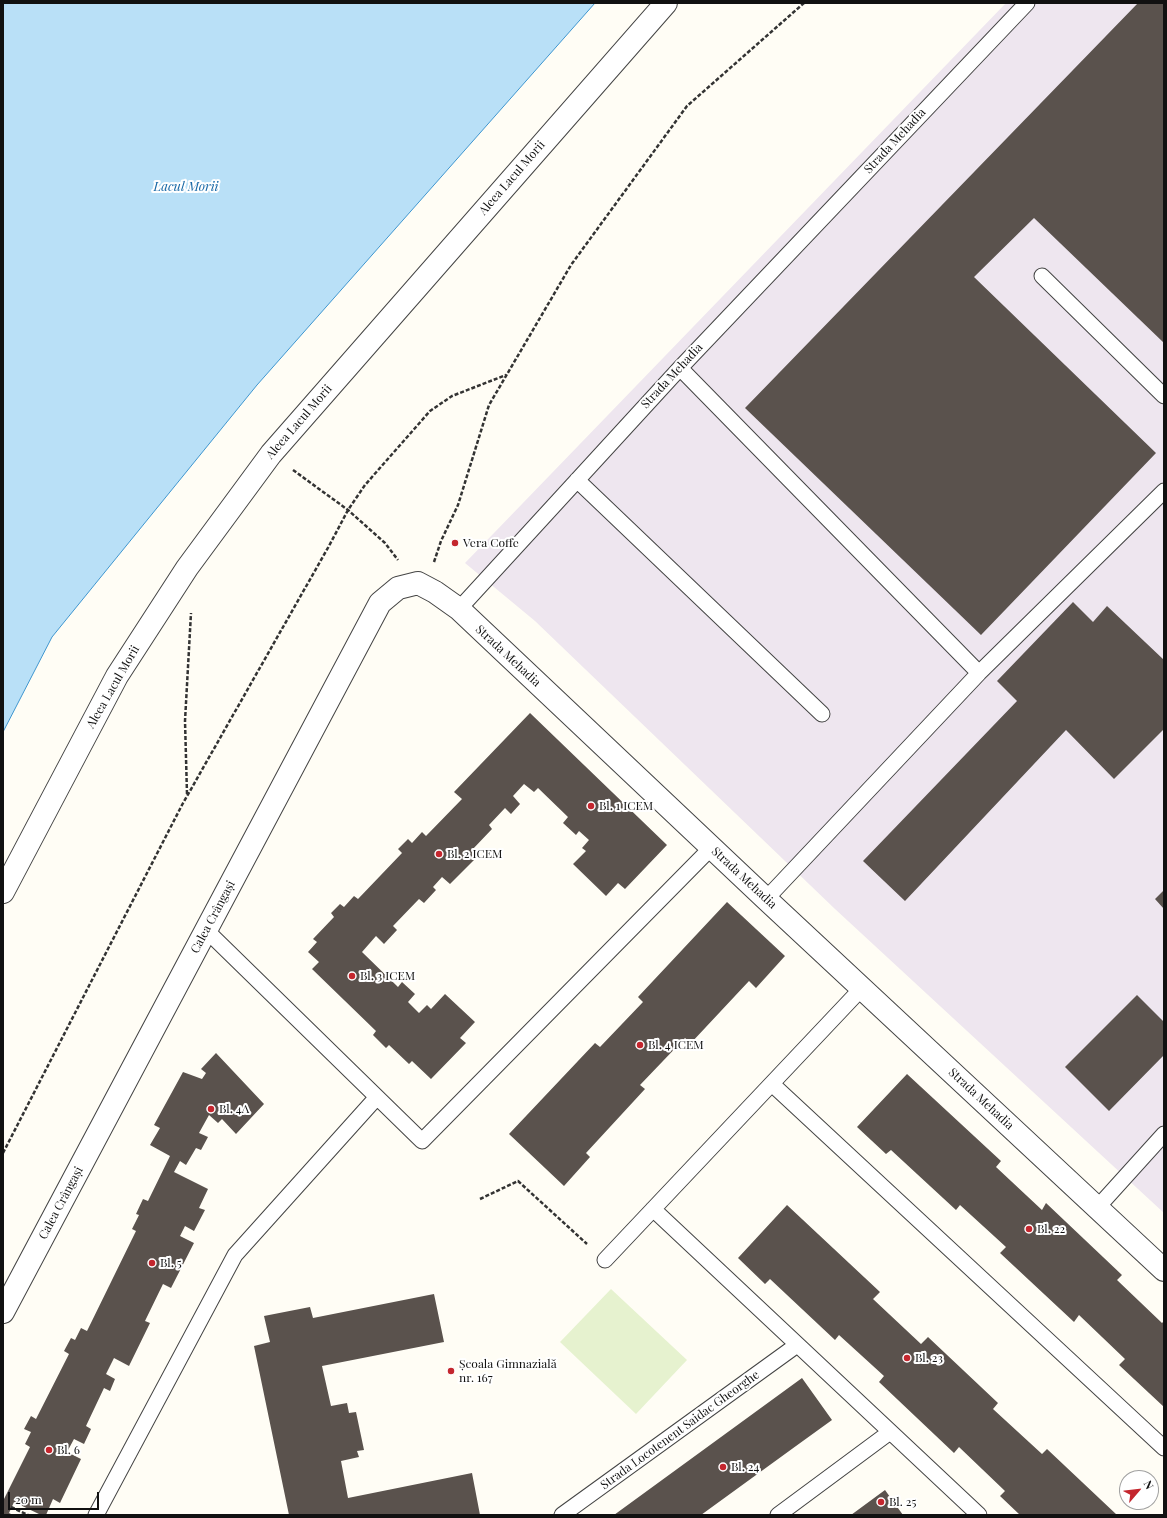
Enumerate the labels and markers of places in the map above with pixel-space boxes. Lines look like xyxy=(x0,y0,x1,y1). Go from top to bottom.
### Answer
place label: Vera Coffe xyxy=(463,536,519,550)
marker: Vera Coffe xyxy=(450,538,460,548)
place label: Bl. 1 ICEM xyxy=(599,799,653,813)
marker: Bl. 1 ICEM xyxy=(586,801,596,811)
place label: Bl. 2 ICEM xyxy=(447,847,503,861)
marker: Bl. 2 ICEM xyxy=(434,849,444,859)
place label: Bl. 3 ICEM xyxy=(360,969,415,983)
marker: Bl. 3 ICEM xyxy=(347,971,357,981)
place label: Bl. 4 ICEM xyxy=(648,1038,704,1052)
marker: Bl. 4 ICEM xyxy=(635,1040,645,1050)
place label: Bl. 4A xyxy=(219,1102,249,1116)
marker: Bl. 4A xyxy=(206,1104,216,1114)
place label: Bl. 22 xyxy=(1037,1222,1065,1236)
marker: Bl. 22 xyxy=(1024,1224,1034,1234)
place label: Bl. 5 xyxy=(160,1256,182,1270)
marker: Bl. 5 xyxy=(147,1258,157,1268)
place label: Bl. 23 xyxy=(915,1351,943,1365)
marker: Bl. 23 xyxy=(902,1353,912,1363)
place label: Școala Gimnazială nr. 167 xyxy=(459,1357,557,1385)
marker: Școala Gimnazială nr. 167 xyxy=(446,1366,456,1376)
place label: Bl. 6 xyxy=(57,1443,80,1457)
marker: Bl. 6 xyxy=(44,1445,54,1455)
place label: Bl. 24 xyxy=(731,1460,759,1474)
marker: Bl. 24 xyxy=(718,1462,728,1472)
place label: Bl. 25 xyxy=(889,1495,917,1509)
marker: Bl. 25 xyxy=(876,1497,886,1507)

